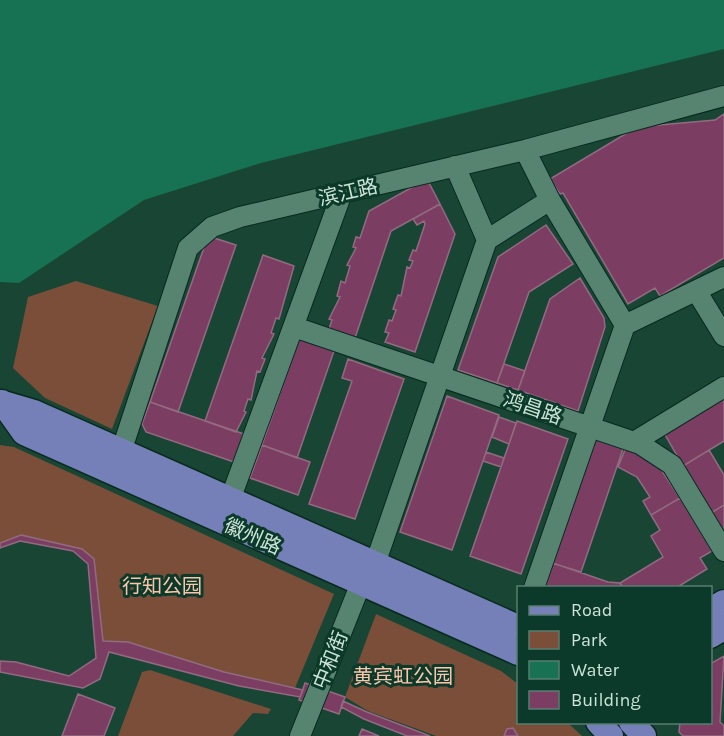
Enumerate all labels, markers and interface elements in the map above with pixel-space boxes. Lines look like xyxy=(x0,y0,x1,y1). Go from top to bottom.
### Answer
street label: 滨江路 xyxy=(316,175,380,210)
street label: 鸿昌路 xyxy=(501,388,565,429)
street label: 徽州路 xyxy=(221,514,285,559)
park label: 行知公园 xyxy=(122,575,202,598)
legend xyxy=(517,586,712,724)
text: Road xyxy=(571,599,612,621)
street label: 中和街 xyxy=(309,628,352,692)
text: Park xyxy=(571,629,608,651)
text: Water xyxy=(571,659,619,681)
park label: 黄宾虹公园 xyxy=(353,665,453,688)
text: Building xyxy=(571,689,641,711)

